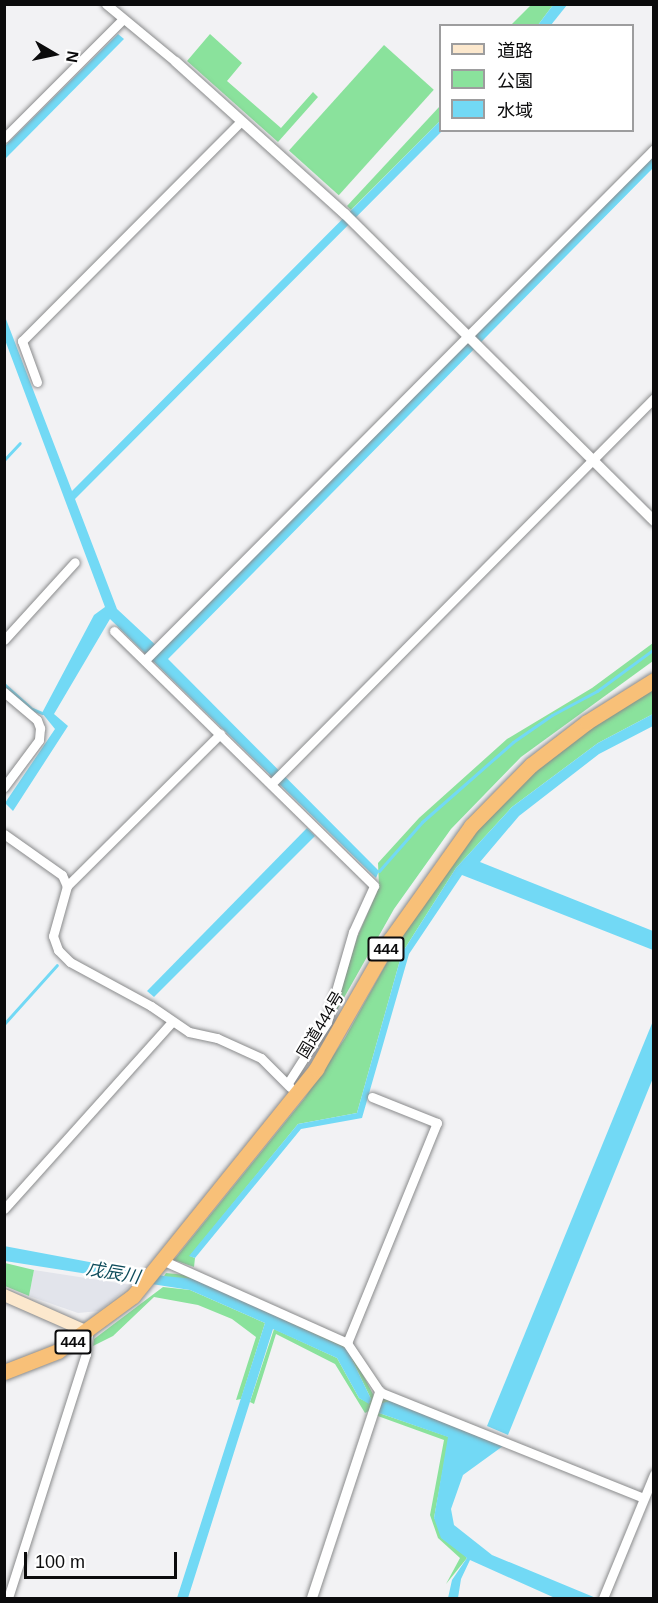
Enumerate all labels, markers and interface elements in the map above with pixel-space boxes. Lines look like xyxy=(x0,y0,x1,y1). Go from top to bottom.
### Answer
north arrow xyxy=(24,24,84,84)
legend xyxy=(439,24,634,132)
text: 道路 xyxy=(497,41,533,61)
text: N xyxy=(63,50,82,64)
text: 公園 xyxy=(497,71,533,91)
text: 水域 xyxy=(497,101,533,121)
road number: 444 xyxy=(366,937,406,961)
street label: 国道444号 xyxy=(294,988,348,1062)
water label: 戊辰川 xyxy=(85,1258,141,1288)
road number: 444 xyxy=(54,1330,92,1354)
scale bar xyxy=(27,1540,180,1578)
text: 100 m xyxy=(35,1552,85,1572)

